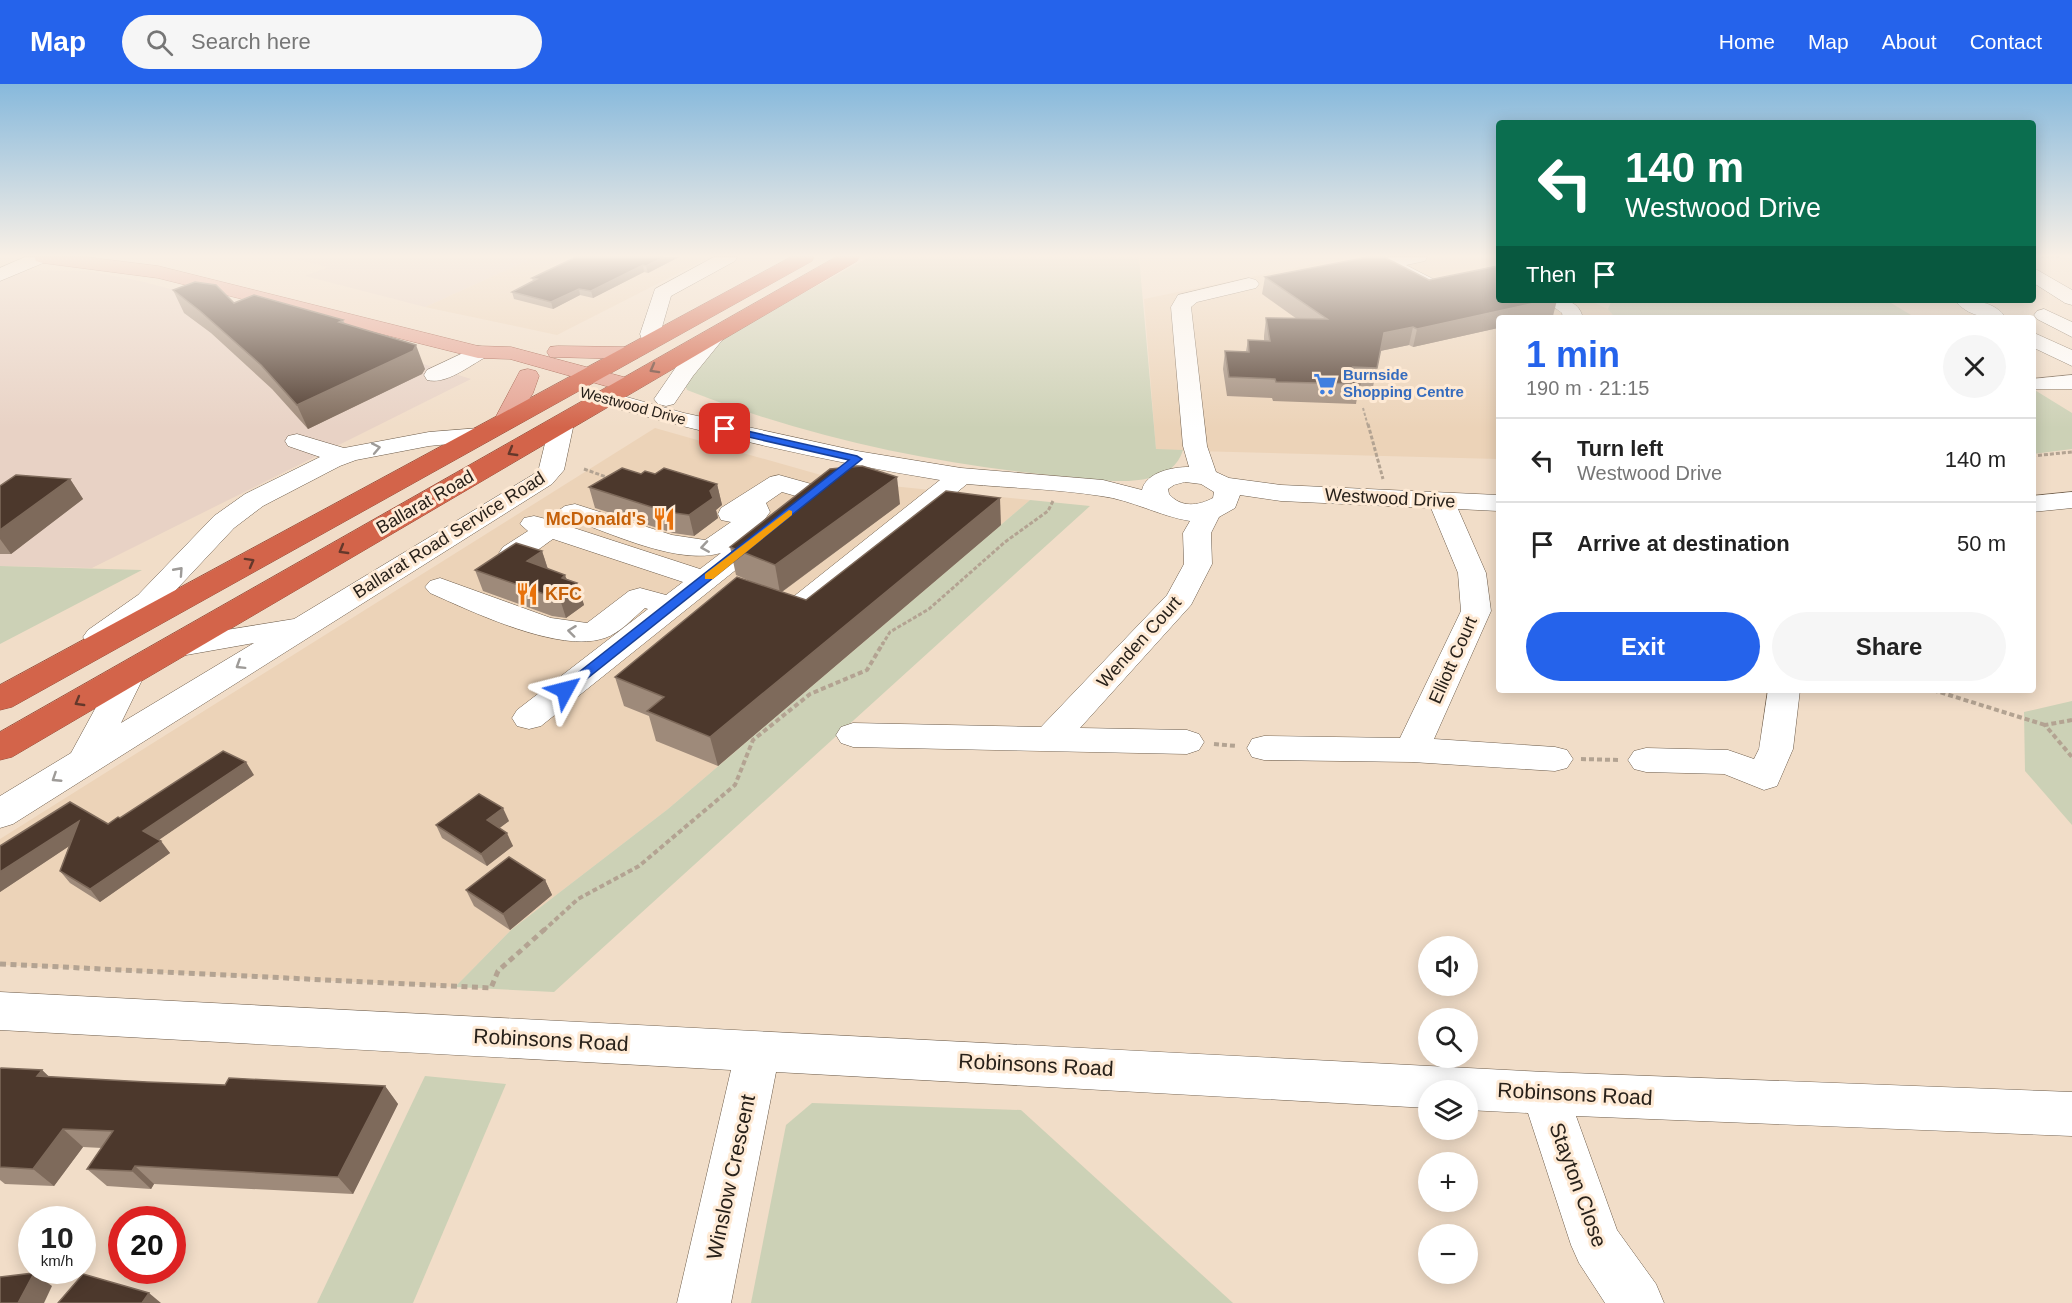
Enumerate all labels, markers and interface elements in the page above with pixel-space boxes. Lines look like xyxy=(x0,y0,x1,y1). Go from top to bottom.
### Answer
search box xyxy=(122,15,542,69)
text: Map xyxy=(30,26,86,57)
icon: search xyxy=(143,26,176,59)
text: Search here xyxy=(191,29,311,54)
text: Home xyxy=(1719,30,1775,53)
text: Map xyxy=(1808,30,1849,53)
text: About xyxy=(1882,30,1937,53)
text: Contact xyxy=(1970,30,2042,53)
icon: left xyxy=(1526,144,1604,222)
text: 140 m xyxy=(1625,144,1744,191)
text: Westwood Drive xyxy=(1625,193,1821,223)
icon: arrive xyxy=(1588,258,1621,291)
text: Then xyxy=(1526,262,1576,287)
text: 1 min xyxy=(1526,334,1620,375)
button: close xyxy=(1943,335,2006,398)
one-way arrow xyxy=(650,362,660,374)
place label: Burnside Shopping Centre xyxy=(1343,366,1464,400)
supermarket icon: Burnside Shopping Centre xyxy=(1312,371,1338,397)
text: 190 m · 21:15 xyxy=(1526,377,1649,399)
street label: Westwood Drive xyxy=(578,383,688,428)
pin xyxy=(699,403,750,454)
icon: arrive xyxy=(708,412,741,445)
text: Turn left xyxy=(1577,436,1663,461)
one-way arrow xyxy=(371,442,381,455)
icon: left xyxy=(1526,444,1559,477)
one-way arrow xyxy=(508,445,518,457)
text: 140 m xyxy=(1945,447,2006,472)
text: Westwood Drive xyxy=(1577,462,1722,484)
street label: Ballarat Road xyxy=(373,466,477,538)
street label: Ballarat Road Service Road xyxy=(350,468,548,602)
street label: Westwood Drive xyxy=(1324,485,1456,511)
restaurant icon: McDonald's xyxy=(651,506,677,532)
place label: McDonald's xyxy=(546,509,646,529)
icon: arrive xyxy=(1526,528,1559,561)
text: Arrive at destination xyxy=(1577,531,1790,556)
text: 50 m xyxy=(1957,531,2006,556)
one-way arrow xyxy=(700,541,710,553)
one-way arrow xyxy=(339,542,349,554)
one-way arrow xyxy=(243,558,254,569)
one-way arrow xyxy=(172,567,183,578)
restaurant icon: KFC xyxy=(514,581,540,607)
place label: KFC xyxy=(545,584,582,604)
street label: Wenden Court xyxy=(1093,592,1185,692)
button: Exit xyxy=(1526,612,1760,681)
button: Share xyxy=(1772,612,2006,681)
street label: Elliott Court xyxy=(1425,613,1481,707)
one-way arrow xyxy=(568,626,577,638)
one-way arrow xyxy=(236,657,246,669)
position arrow xyxy=(533,658,597,722)
one-way arrow xyxy=(75,694,85,706)
one-way arrow xyxy=(52,771,62,783)
map controls xyxy=(1418,936,1478,1284)
button: sound xyxy=(1418,936,1478,996)
button: search xyxy=(1418,1008,1478,1068)
street label: Robinsons Road xyxy=(473,1024,629,1055)
street label: Robinsons Road xyxy=(958,1049,1114,1080)
street label: Robinsons Road xyxy=(1497,1078,1653,1109)
button: layers xyxy=(1418,1080,1478,1140)
street label: Winslow Crescent xyxy=(702,1092,759,1261)
street label: Stayton Close xyxy=(1545,1119,1612,1250)
button: + xyxy=(1418,1152,1478,1212)
speed limit sign: 20 xyxy=(108,1206,186,1284)
text: 10 xyxy=(40,1221,74,1254)
button: − xyxy=(1418,1224,1478,1284)
text: km/h xyxy=(41,1252,73,1269)

